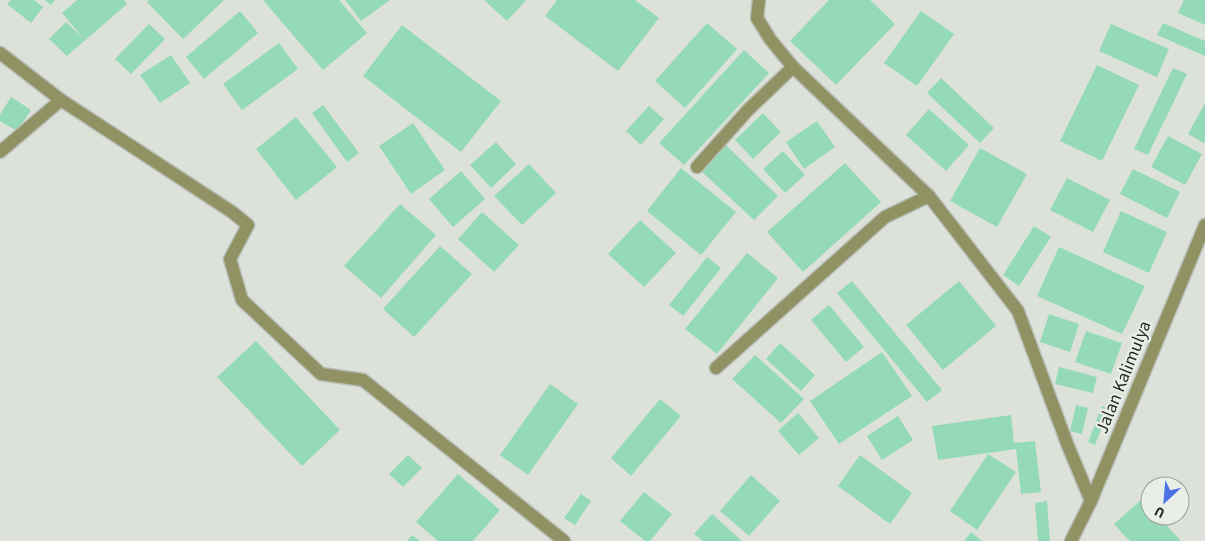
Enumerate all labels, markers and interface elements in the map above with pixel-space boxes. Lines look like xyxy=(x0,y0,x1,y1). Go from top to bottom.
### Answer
street label: Jalan Kalimulya xyxy=(1089,317,1157,437)
north arrow xyxy=(1140,476,1190,526)
text: U xyxy=(1151,501,1168,523)

